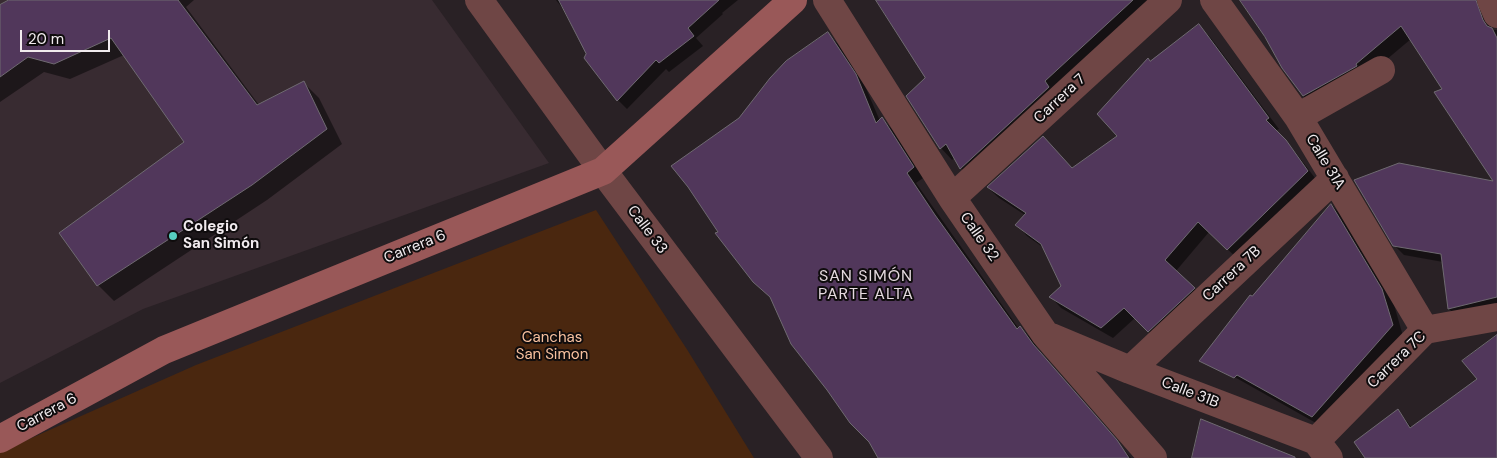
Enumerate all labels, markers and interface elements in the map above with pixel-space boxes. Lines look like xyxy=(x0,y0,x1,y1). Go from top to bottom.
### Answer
scale bar xyxy=(22,20,112,52)
text: 20 m xyxy=(28,29,64,49)
street label: Carrera 7 xyxy=(1030,71,1090,127)
street label: Calle 31A xyxy=(1301,131,1349,193)
street label: Calle 33 xyxy=(623,202,671,258)
street label: Calle 32 xyxy=(956,209,1002,265)
place label: Colegio San Simón xyxy=(183,218,259,253)
street label: Carrera 6 xyxy=(381,226,449,268)
marker: Colegio San Simón xyxy=(167,230,179,242)
street label: Carrera 7B xyxy=(1199,243,1265,305)
district label: SAN SIMÓN PARTE ALTA xyxy=(817,267,915,305)
street label: Carrera 7C xyxy=(1364,328,1430,392)
park label: Canchas San Simon xyxy=(516,329,588,364)
street label: Calle 31B xyxy=(1159,374,1221,412)
street label: Carrera 6 xyxy=(14,390,80,436)

